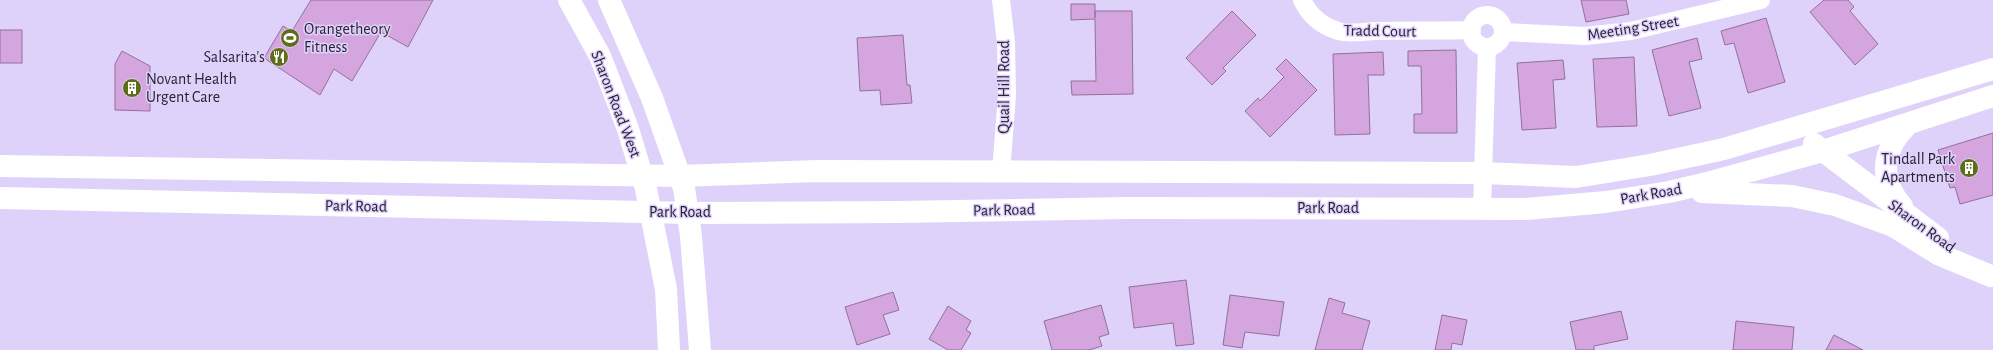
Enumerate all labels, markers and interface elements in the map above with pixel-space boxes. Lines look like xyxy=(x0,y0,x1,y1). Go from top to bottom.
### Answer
street label: Meeting Street xyxy=(1586,13,1680,43)
place label: Orangetheory Fitness xyxy=(304,21,391,55)
street label: Tradd Court xyxy=(1344,22,1416,40)
sports icon: Orangetheory Fitness xyxy=(279,27,301,49)
street label: Quail Hill Road xyxy=(996,40,1013,134)
restaurant icon: Salsarita's xyxy=(268,46,290,68)
street label: Sharon Road West xyxy=(588,48,644,160)
place label: Salsarita's xyxy=(204,49,265,65)
place label: Novant Health Urgent Care xyxy=(146,71,237,105)
building icon: Novant Health Urgent Care xyxy=(121,77,143,99)
place label: Tindall Park Apartments xyxy=(1881,151,1956,185)
building icon: Tindall Park Apartments xyxy=(1958,157,1980,179)
street label: Park Road xyxy=(1619,181,1683,207)
street label: Sharon Road xyxy=(1886,196,1958,256)
street label: Park Road xyxy=(325,197,387,215)
street label: Park Road xyxy=(1297,200,1359,216)
street label: Park Road xyxy=(973,201,1035,219)
street label: Park Road xyxy=(649,204,711,220)

